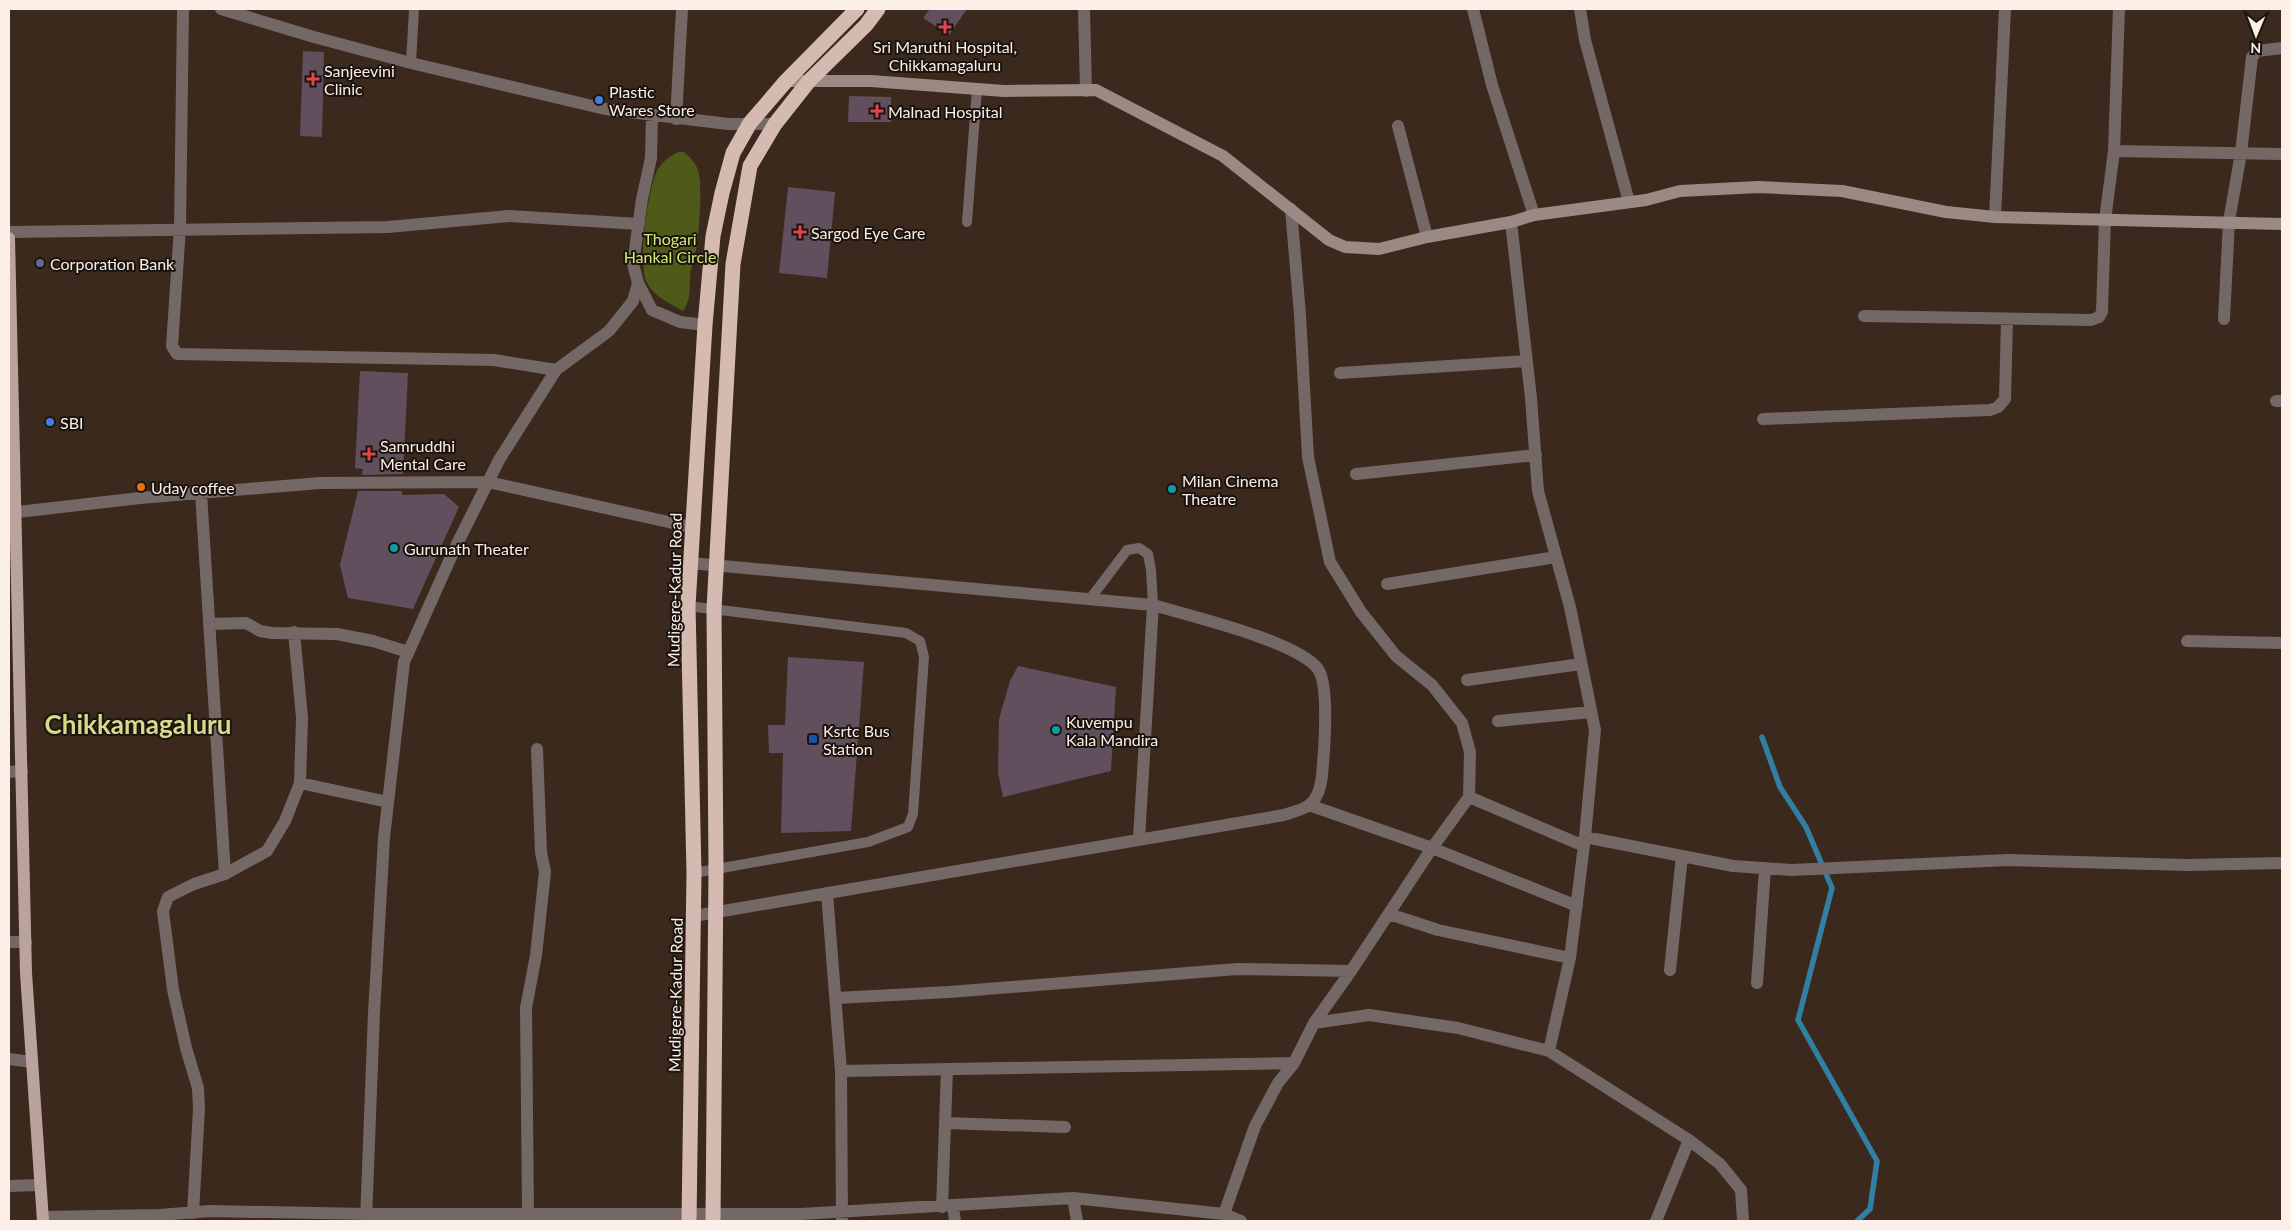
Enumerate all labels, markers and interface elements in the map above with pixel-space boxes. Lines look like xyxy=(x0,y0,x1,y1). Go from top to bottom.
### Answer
north arrow xyxy=(2231,10,2281,60)
marker: Sri Maruthi Hospital, Chikkamagaluru xyxy=(938,20,952,34)
place label: Sri Maruthi Hospital, Chikkamagaluru xyxy=(873,37,1017,74)
text: N xyxy=(2250,40,2261,57)
place label: Sanjeevini Clinic xyxy=(324,61,395,98)
marker: Sanjeevini Clinic xyxy=(306,72,320,86)
place label: Plastic Wares Store xyxy=(609,82,695,119)
marker: Plastic Wares Store xyxy=(593,94,605,106)
place label: Malnad Hospital xyxy=(888,102,1003,121)
marker: Malnad Hospital xyxy=(870,104,884,118)
place label: Sargod Eye Care xyxy=(811,223,926,242)
marker: Sargod Eye Care xyxy=(793,225,807,239)
park label: Thogari Hankal Circle xyxy=(624,229,716,266)
place label: Corporation Bank xyxy=(50,254,175,273)
marker: Corporation Bank xyxy=(34,257,46,269)
place label: SBI xyxy=(60,413,84,432)
marker: SBI xyxy=(44,416,56,428)
place label: Samruddhi Mental Care xyxy=(380,436,466,473)
marker: Samruddhi Mental Care xyxy=(362,447,376,461)
place label: Milan Cinema Theatre xyxy=(1182,471,1278,508)
place label: Uday coffee xyxy=(151,478,235,497)
marker: Uday coffee xyxy=(135,481,147,493)
marker: Milan Cinema Theatre xyxy=(1166,483,1178,495)
street label: Mudigere-Kadur Road xyxy=(663,513,685,667)
place label: Gurunath Theater xyxy=(404,539,529,558)
marker: Gurunath Theater xyxy=(388,542,400,554)
district label: Chikkamagaluru xyxy=(45,708,231,740)
place label: Kuvempu Kala Mandira xyxy=(1066,712,1158,749)
place label: Ksrtc Bus Station xyxy=(823,721,890,758)
marker: Kuvempu Kala Mandira xyxy=(1050,724,1062,736)
marker: Ksrtc Bus Station xyxy=(807,733,819,745)
street label: Mudigere-Kadur Road xyxy=(664,918,686,1072)

